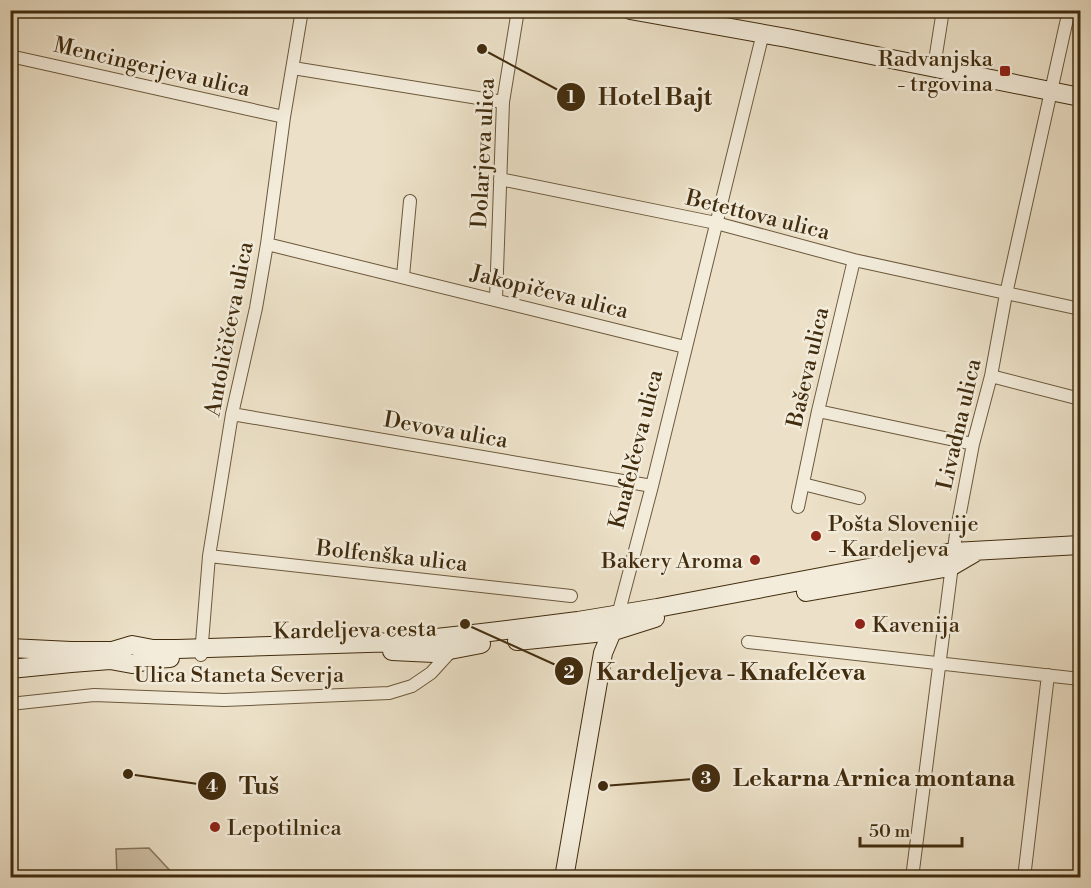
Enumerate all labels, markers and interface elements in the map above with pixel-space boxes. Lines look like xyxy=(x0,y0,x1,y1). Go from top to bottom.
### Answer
street label: Mencingerjeva ulica xyxy=(51,32,253,103)
place label: Radvanjska - trgovina xyxy=(878,46,994,98)
marker: Radvanjska - trgovina xyxy=(998,64,1012,78)
street label: Dolarjeva ulica xyxy=(466,76,501,229)
callout: Hotel Bajt xyxy=(556,76,724,118)
text: Hotel Bajt xyxy=(598,83,713,113)
text: 1 xyxy=(567,86,576,109)
street label: Betettova ulica xyxy=(682,184,833,247)
street label: Antoličičeva ulica xyxy=(199,239,260,420)
street label: Jakopičeva ulica xyxy=(467,260,632,325)
street label: Baševa ulica xyxy=(781,304,836,431)
street label: Livadna ulica xyxy=(931,355,988,492)
street label: Knafelčeva ulica xyxy=(604,366,669,532)
street label: Devova ulica xyxy=(382,406,511,455)
place label: Pošta Slovenije - Kardeljeva xyxy=(828,511,979,563)
marker: Pošta Slovenije - Kardeljeva xyxy=(809,529,823,543)
street label: Bolfenška ulica xyxy=(314,535,470,578)
place label: Bakery Aroma xyxy=(600,548,744,575)
marker: Bakery Aroma xyxy=(748,553,762,567)
place label: Kavenija xyxy=(872,612,961,639)
street label: Kardeljeva cesta xyxy=(273,616,438,645)
marker: Kavenija xyxy=(853,617,867,631)
callout: Kardeljeva - Knafelčeva xyxy=(554,650,877,692)
text: Kardeljeva - Knafelčeva xyxy=(596,658,867,688)
text: 2 xyxy=(563,661,575,684)
street label: Ulica Staneta Severja xyxy=(134,662,345,689)
callout: Lekarna Arnica montana xyxy=(691,757,1027,799)
text: Lekarna Arnica montana xyxy=(733,764,1016,794)
callout: Tuš xyxy=(197,765,291,807)
text: 3 xyxy=(701,767,712,790)
text: Tuš xyxy=(239,772,279,802)
text: 4 xyxy=(206,775,218,798)
scale bar xyxy=(860,810,962,848)
place label: Lepotilnica xyxy=(227,815,343,842)
marker: Lepotilnica xyxy=(208,820,222,834)
text: 50 m xyxy=(869,820,911,843)

